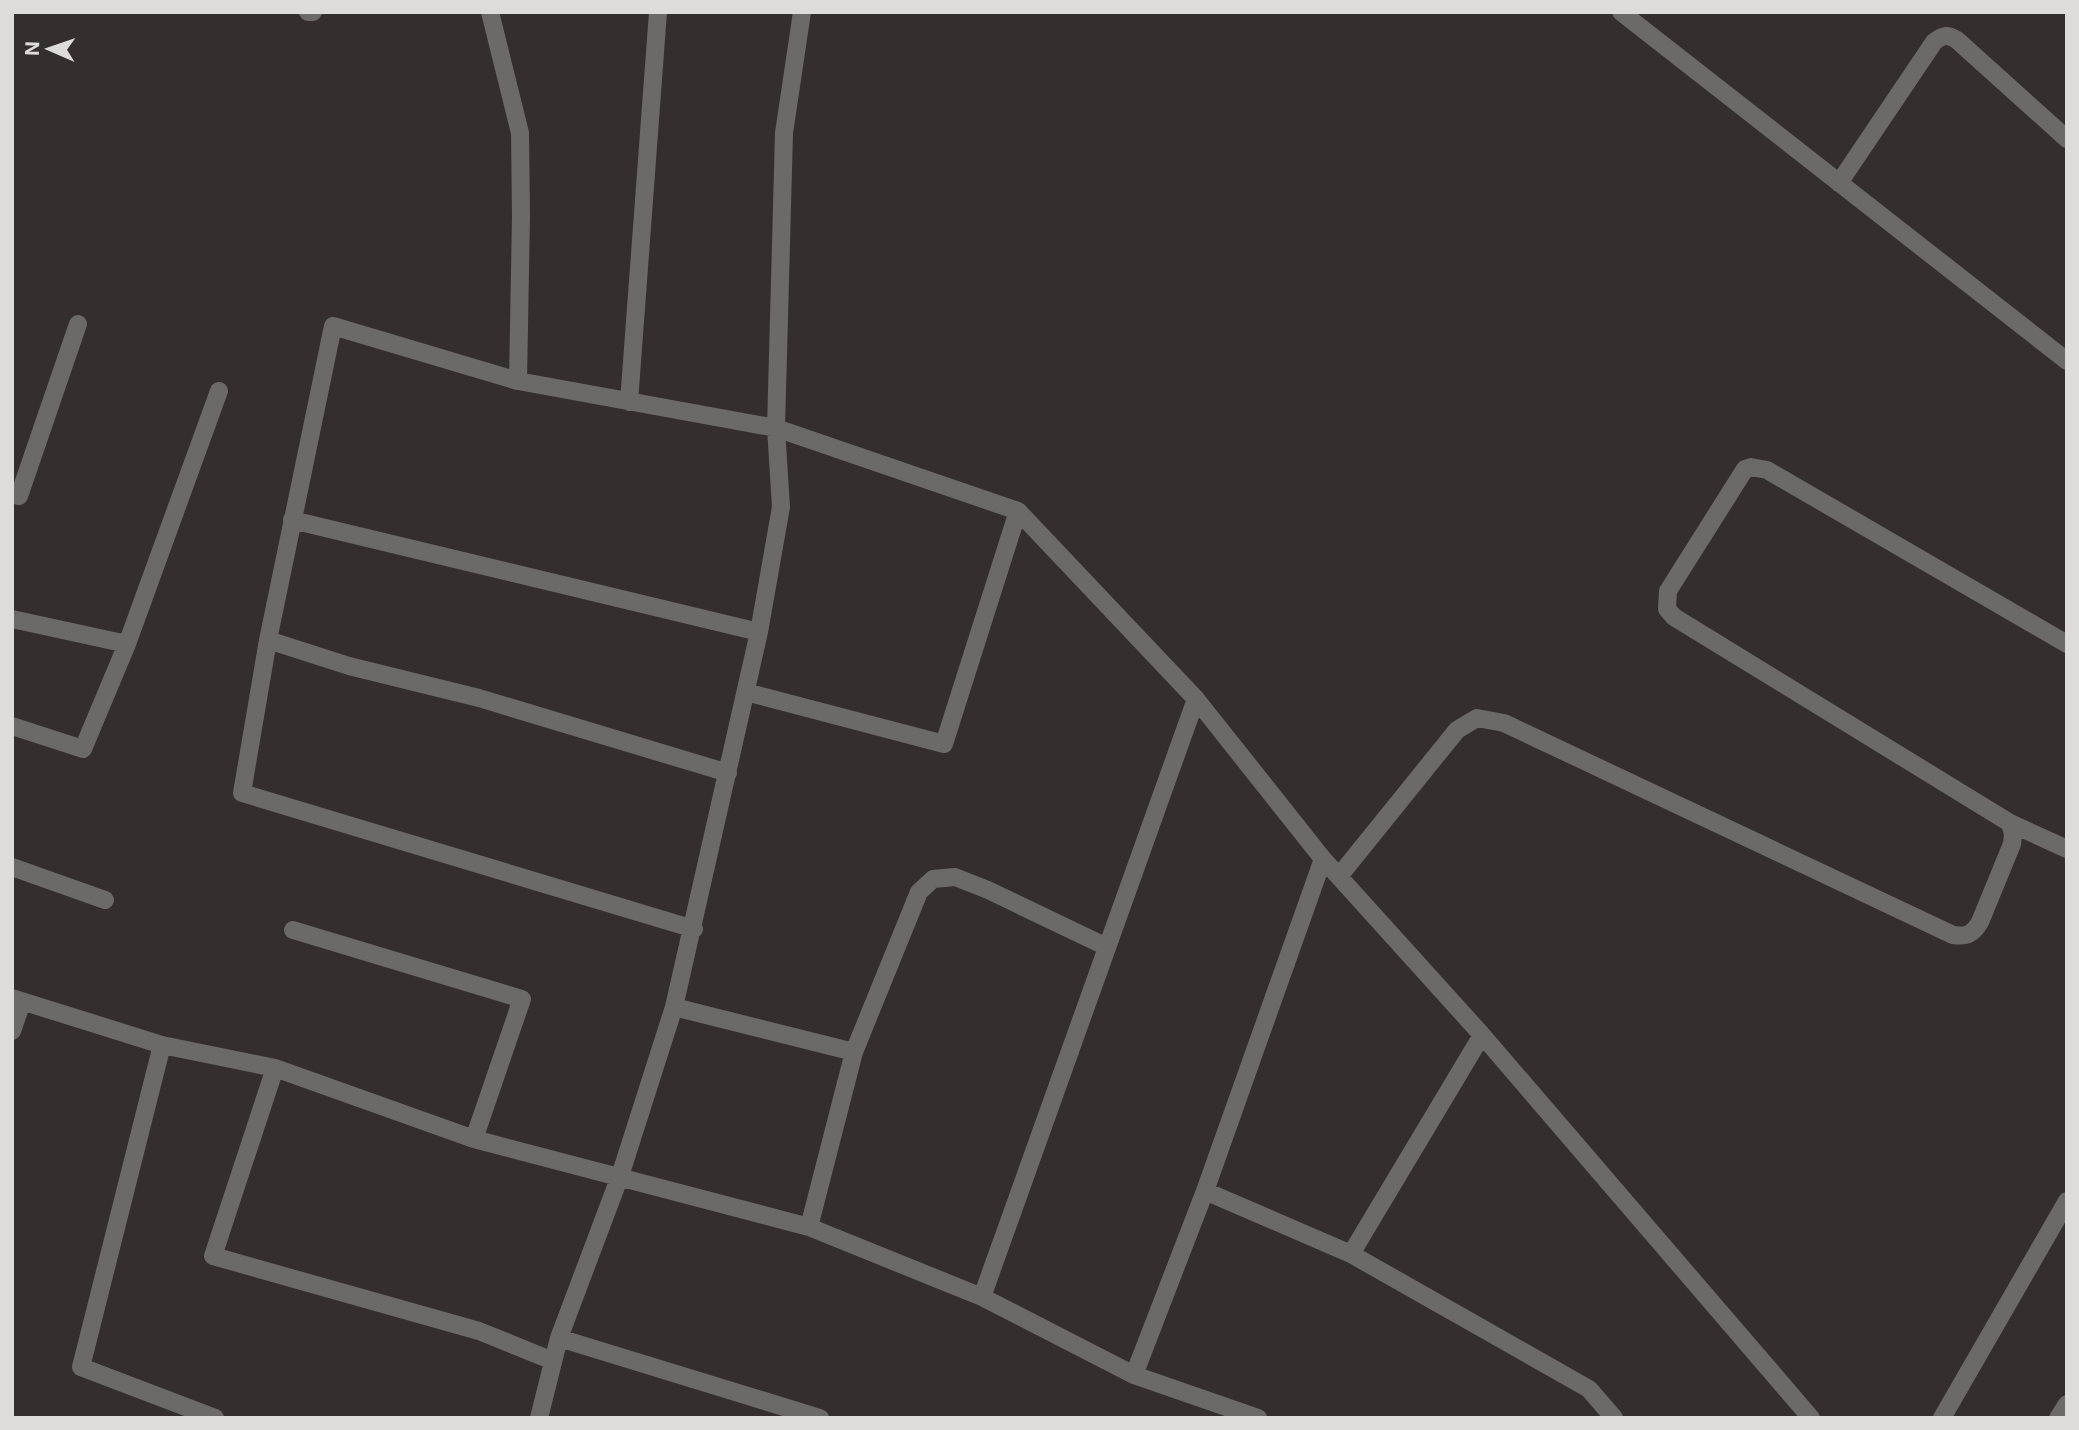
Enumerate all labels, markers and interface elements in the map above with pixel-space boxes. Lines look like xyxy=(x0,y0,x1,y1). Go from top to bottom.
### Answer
north arrow xyxy=(14,14,84,84)
text: N xyxy=(21,41,44,56)

